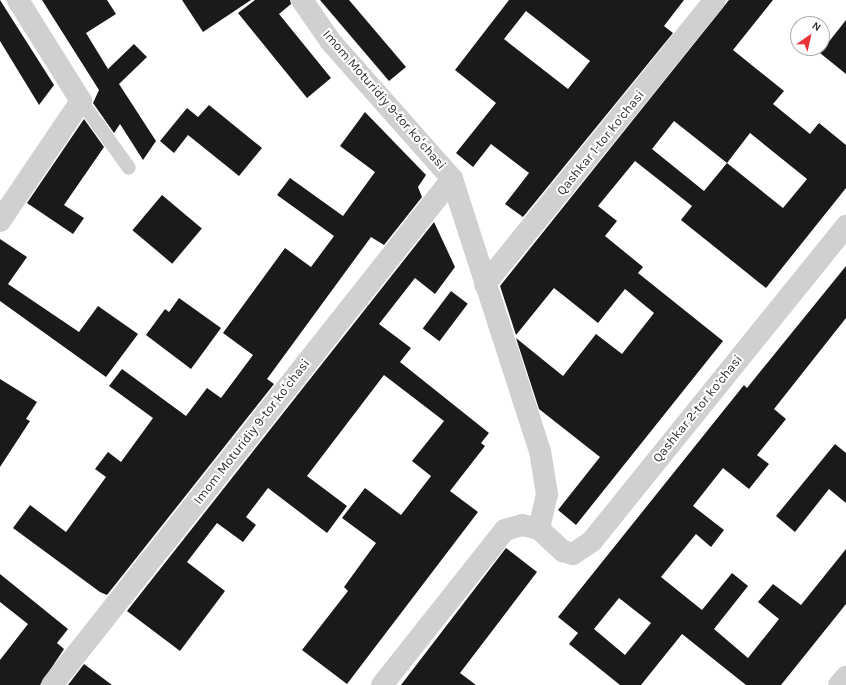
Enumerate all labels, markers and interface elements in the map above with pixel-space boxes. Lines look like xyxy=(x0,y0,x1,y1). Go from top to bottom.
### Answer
north arrow xyxy=(790,16,830,56)
text: N xyxy=(810,19,823,34)
street label: Imom Moturidiy 9-tor koʻchasi xyxy=(319,27,449,173)
street label: Qashkar 1-tor koʼchasi xyxy=(554,87,648,199)
street label: Qashkar 2-tor koʼchasi xyxy=(650,352,746,466)
street label: Imom Moturidiy 9-tor koʻchasi xyxy=(190,356,314,508)

